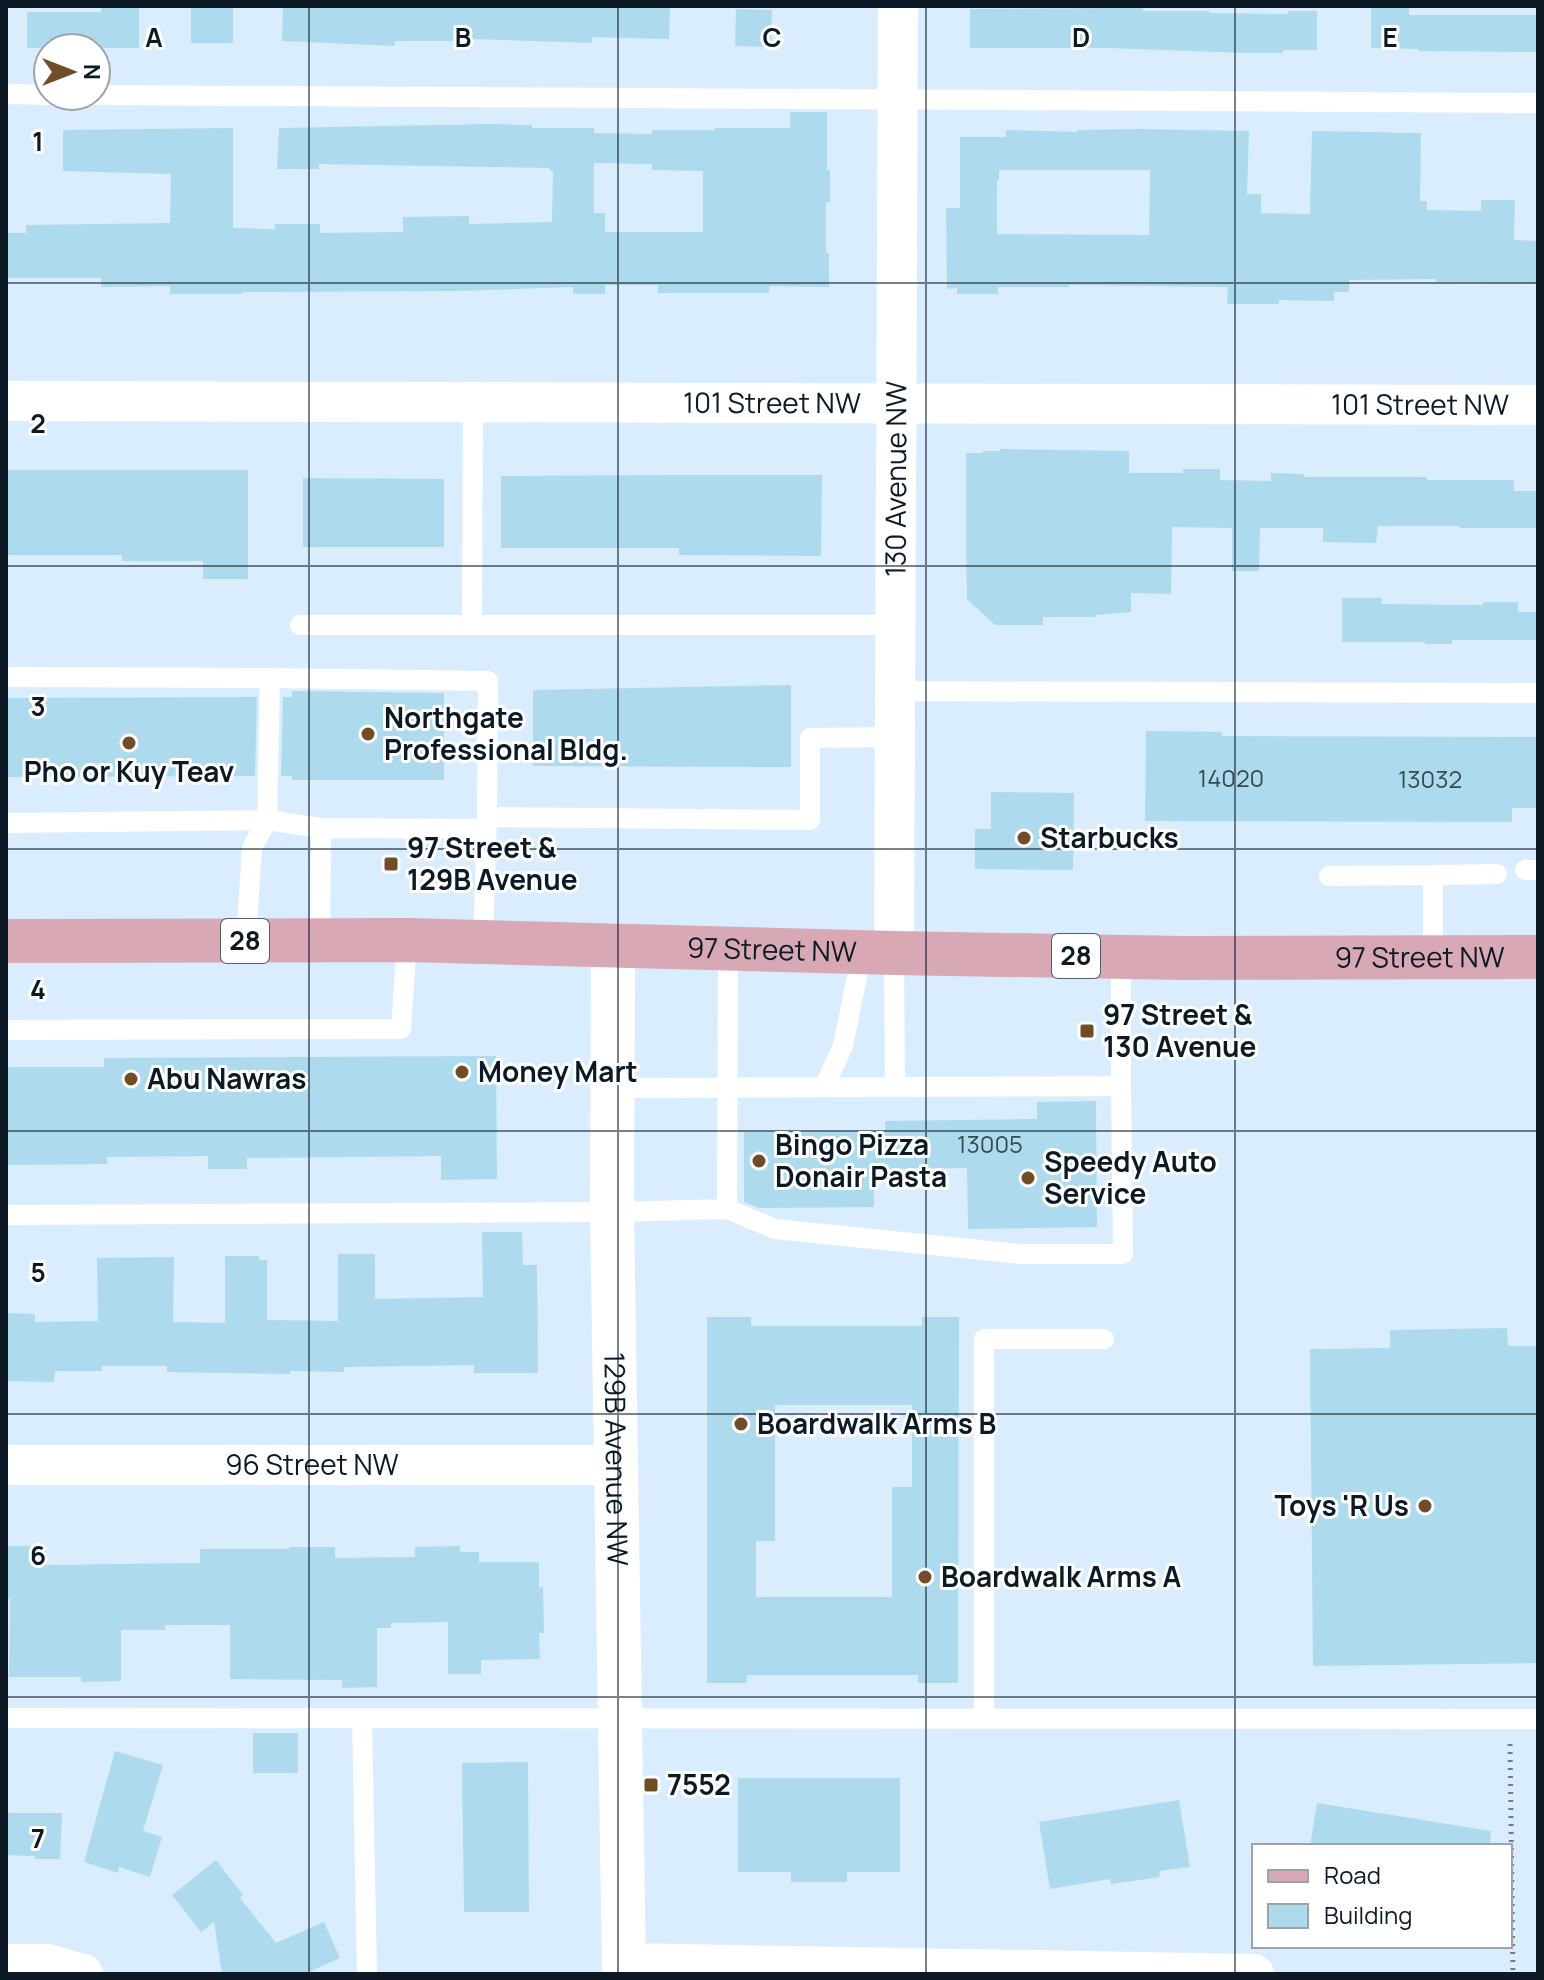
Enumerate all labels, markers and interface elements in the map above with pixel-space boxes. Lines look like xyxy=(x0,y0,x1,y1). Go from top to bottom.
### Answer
text: A xyxy=(145,19,163,55)
text: B xyxy=(455,19,471,55)
text: C xyxy=(762,19,782,55)
text: D xyxy=(1072,19,1090,55)
text: E xyxy=(1382,19,1398,55)
north arrow xyxy=(32,32,112,112)
text: N xyxy=(77,64,107,80)
text: 1 xyxy=(32,123,44,159)
street label: 130 Avenue NW xyxy=(876,381,914,577)
street label: 101 Street NW xyxy=(683,383,861,421)
street label: 101 Street NW xyxy=(1331,384,1509,423)
text: 2 xyxy=(30,405,46,441)
text: 3 xyxy=(30,688,46,724)
place label: Northgate Professional Bldg. xyxy=(384,698,628,768)
marker: Northgate Professional Bldg. xyxy=(359,725,377,743)
marker: Pho or Kuy Teav xyxy=(120,734,138,752)
place label: Pho or Kuy Teav xyxy=(24,752,234,790)
house number: 14020 xyxy=(1198,761,1264,794)
house number: 13032 xyxy=(1398,762,1462,795)
place label: Starbucks xyxy=(1040,818,1179,856)
place label: 97 Street & 129B Avenue xyxy=(407,828,578,898)
marker: Starbucks xyxy=(1015,829,1033,847)
marker: 97 Street & 129B Avenue xyxy=(382,855,400,873)
road number: 28 xyxy=(221,919,269,963)
street label: 97 Street NW xyxy=(686,927,857,970)
road number: 28 xyxy=(1052,934,1100,978)
street label: 97 Street NW xyxy=(1335,937,1505,976)
text: 4 xyxy=(30,971,46,1007)
place label: 97 Street & 130 Avenue xyxy=(1103,995,1256,1065)
marker: 97 Street & 130 Avenue xyxy=(1078,1022,1096,1040)
place label: Money Mart xyxy=(478,1052,638,1090)
place label: Abu Nawras xyxy=(147,1059,306,1097)
marker: Money Mart xyxy=(453,1063,471,1081)
marker: Abu Nawras xyxy=(122,1070,140,1088)
place label: Bingo Pizza Donair Pasta xyxy=(775,1125,947,1195)
house number: 13005 xyxy=(957,1127,1023,1160)
place label: Speedy Auto Service xyxy=(1044,1142,1217,1212)
marker: Bingo Pizza Donair Pasta xyxy=(750,1152,768,1170)
marker: Speedy Auto Service xyxy=(1019,1169,1037,1187)
text: 5 xyxy=(30,1254,46,1290)
street label: 129B Avenue NW xyxy=(596,1352,638,1566)
place label: Boardwalk Arms B xyxy=(757,1404,996,1442)
marker: Boardwalk Arms B xyxy=(732,1415,750,1433)
street label: 96 Street NW xyxy=(225,1445,399,1483)
place label: Toys 'R Us xyxy=(1274,1486,1409,1524)
marker: Toys 'R Us xyxy=(1416,1497,1434,1515)
text: 6 xyxy=(30,1537,46,1573)
place label: Boardwalk Arms A xyxy=(941,1557,1181,1595)
marker: Boardwalk Arms A xyxy=(916,1568,934,1586)
place label: 7552 xyxy=(667,1765,731,1803)
marker: 7552 xyxy=(642,1776,660,1794)
text: 7 xyxy=(31,1820,45,1856)
legend xyxy=(1252,1844,1512,1948)
text: Road xyxy=(1324,1858,1381,1891)
text: Building xyxy=(1324,1898,1412,1931)

